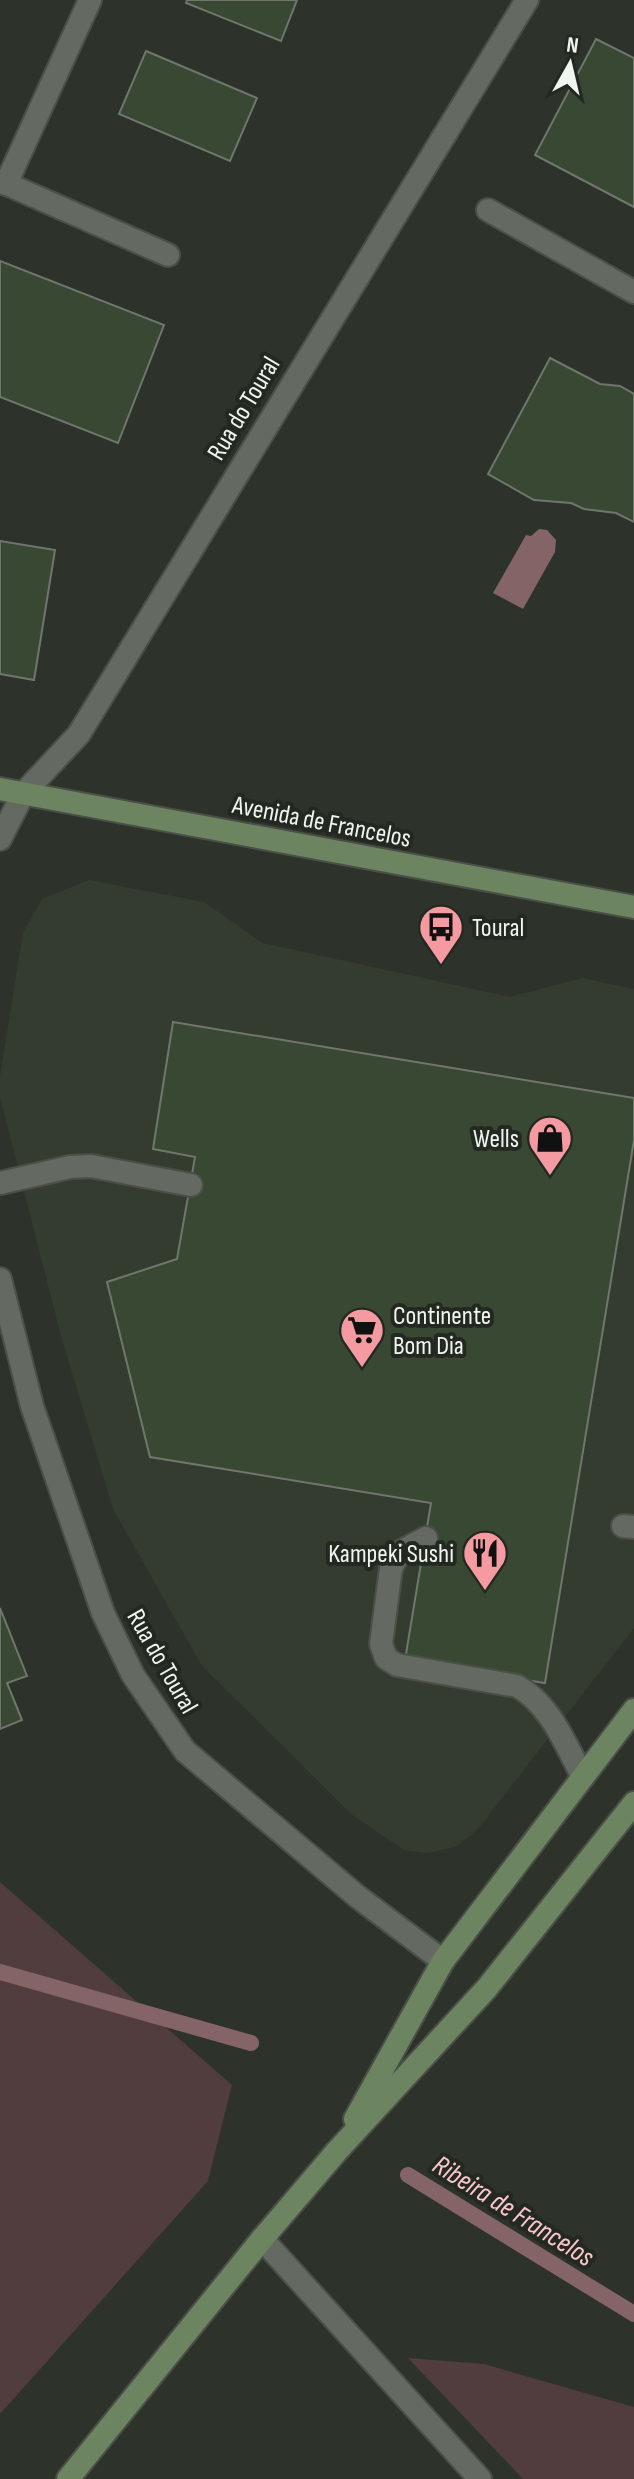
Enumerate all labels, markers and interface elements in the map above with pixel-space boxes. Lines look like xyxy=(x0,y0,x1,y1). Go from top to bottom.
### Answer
north arrow xyxy=(530,24,610,104)
text: N xyxy=(565,31,580,60)
street label: Rua do Toural xyxy=(201,351,287,466)
street label: Avenida de Francelos xyxy=(229,790,414,855)
bus stop icon: Toural xyxy=(417,903,465,966)
place label: Toural xyxy=(472,913,524,944)
shop icon: Wells xyxy=(526,1114,574,1177)
place label: Wells xyxy=(473,1124,519,1155)
place label: Continente Bom Dia xyxy=(393,1301,491,1362)
supermarket icon: Continente Bom Dia xyxy=(338,1306,386,1369)
restaurant icon: Kampeki Sushi xyxy=(461,1529,509,1592)
place label: Kampeki Sushi xyxy=(328,1539,454,1570)
street label: Rua do Toural xyxy=(119,1604,204,1719)
water label: Ribeira de Francelos xyxy=(426,2149,600,2274)

